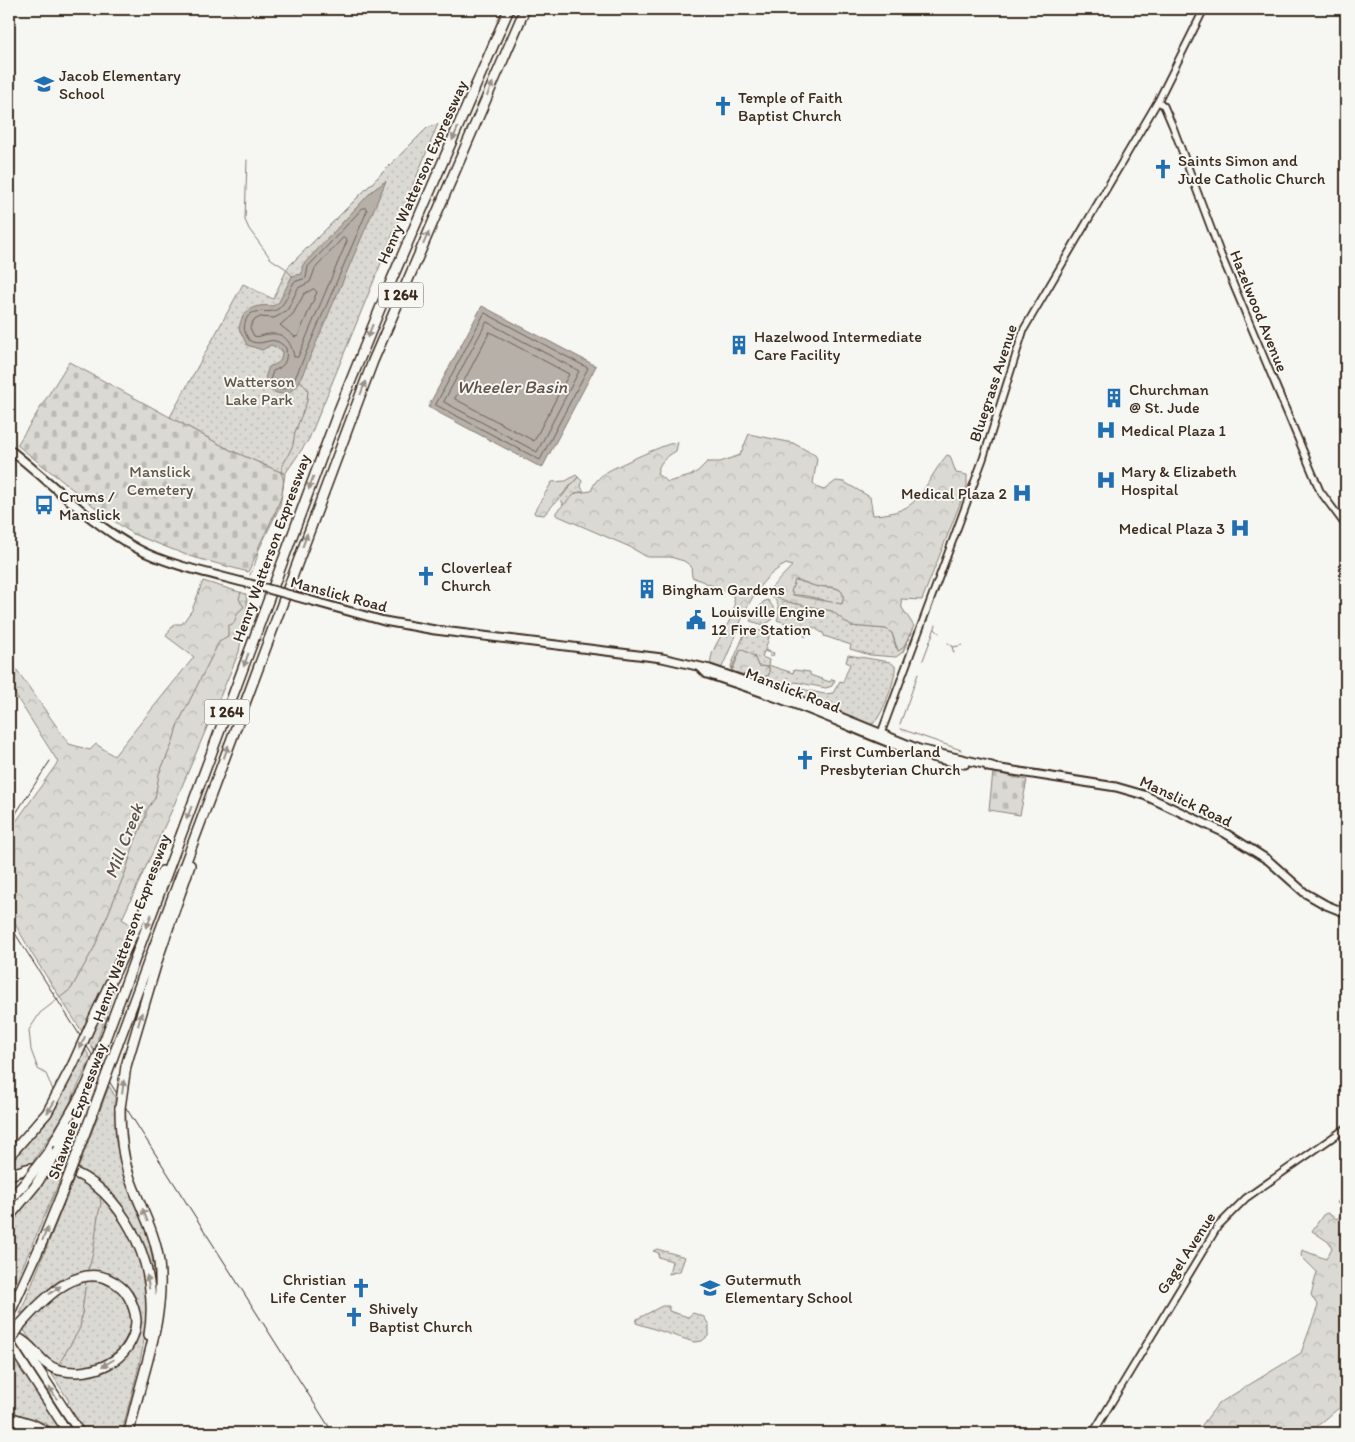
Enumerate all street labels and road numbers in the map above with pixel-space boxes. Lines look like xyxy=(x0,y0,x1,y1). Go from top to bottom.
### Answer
street label: Henry Watterson Expressway xyxy=(373,77,471,267)
street label: Hazelwood Avenue xyxy=(1226,247,1292,375)
road number: I 264 xyxy=(378,282,424,308)
street label: Bluegrass Avenue xyxy=(965,321,1021,444)
street label: Henry Watterson Expressway xyxy=(228,451,314,645)
street label: Manslick Road xyxy=(288,572,390,616)
street label: Manslick Road xyxy=(743,663,843,717)
road number: I 264 xyxy=(204,700,250,724)
street label: Manslick Road xyxy=(1137,771,1236,831)
street label: Henry Watterson Expressway xyxy=(88,831,174,1025)
street label: Shawnee Expressway xyxy=(43,1040,111,1182)
street label: Gagel Avenue xyxy=(1152,1208,1220,1298)

